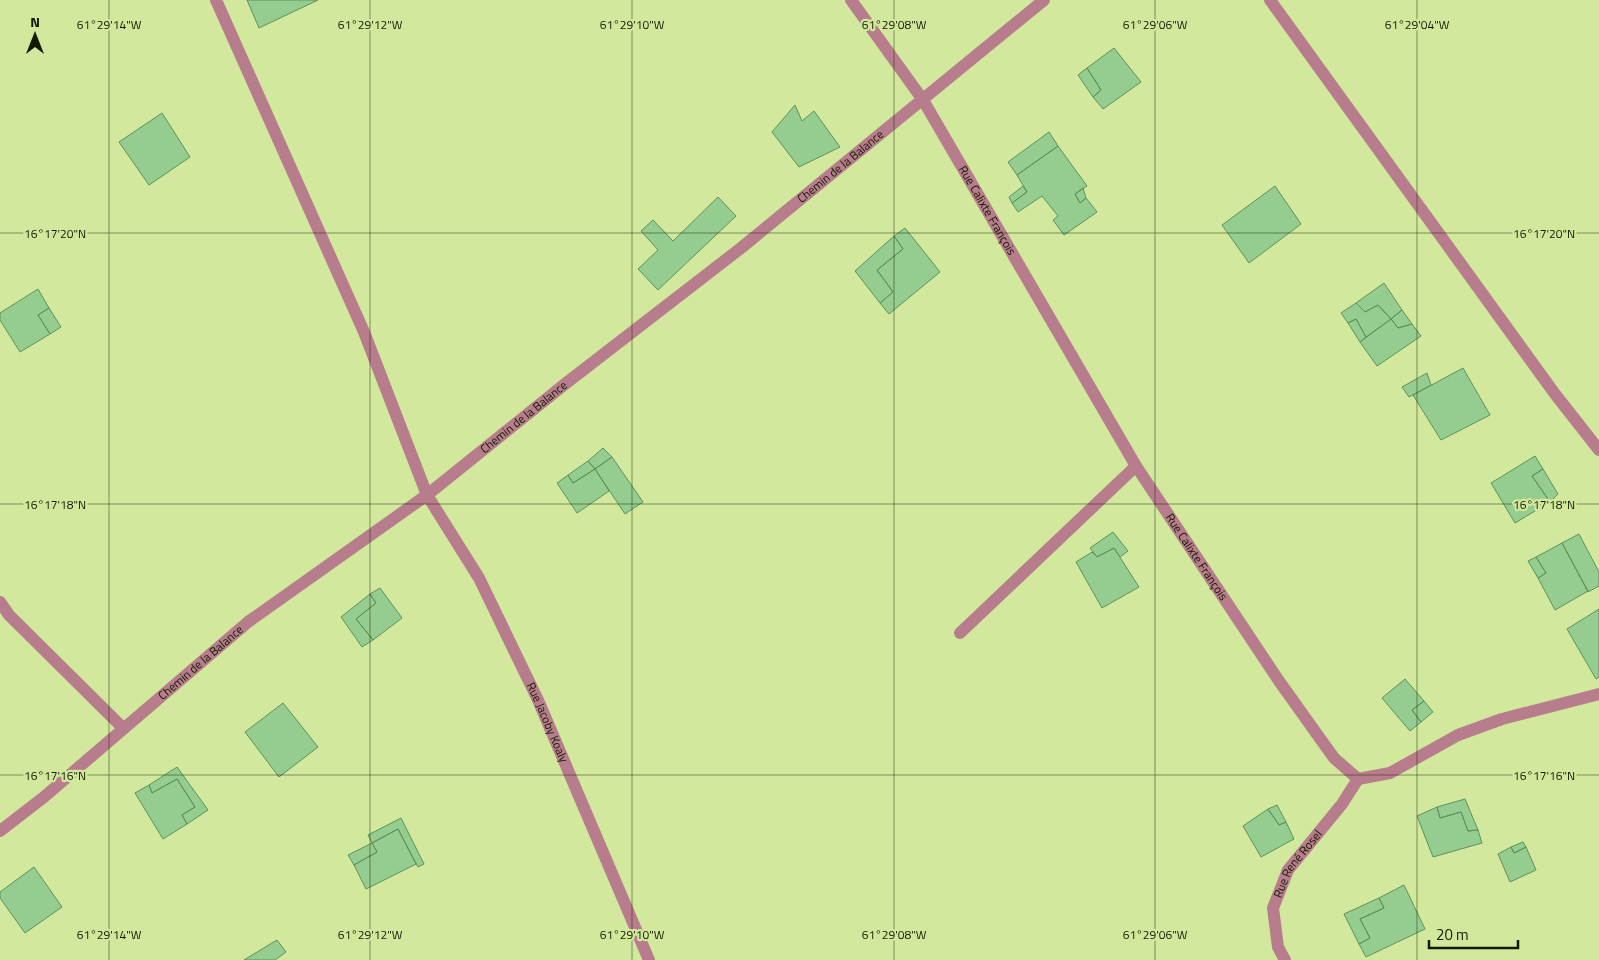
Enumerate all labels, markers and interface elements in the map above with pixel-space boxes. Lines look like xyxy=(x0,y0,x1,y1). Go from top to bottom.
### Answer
north arrow xyxy=(10,10,60,60)
text: N xyxy=(30,11,40,32)
text: 61°29'14"W xyxy=(77,15,142,34)
text: 61°29'12"W xyxy=(338,15,403,34)
text: 61°29'10"W xyxy=(600,15,665,34)
text: 61°29'08"W xyxy=(862,15,927,34)
text: 61°29'06"W xyxy=(1123,15,1188,34)
text: 61°29'04"W xyxy=(1385,15,1450,34)
street label: Chemin de la Balance xyxy=(793,125,888,207)
street label: Rue Calixte François xyxy=(954,162,1022,259)
text: 16°17'20"N xyxy=(24,224,86,243)
text: 16°17'20"N xyxy=(1513,224,1575,243)
street label: Chemin de la Balance xyxy=(476,376,571,458)
text: 16°17'18"N xyxy=(24,495,86,514)
text: 16°17'18"N xyxy=(1513,495,1575,514)
street label: Rue Calixte François xyxy=(1161,509,1233,604)
street label: Chemin de la Balance xyxy=(153,620,247,704)
street label: Rue Jacoby Koaly xyxy=(522,679,574,765)
text: 16°17'16"N xyxy=(24,766,86,785)
text: 16°17'16"N xyxy=(1513,766,1575,785)
street label: Rue René Rosel xyxy=(1268,825,1326,901)
scale bar xyxy=(1429,918,1518,950)
text: 20 m xyxy=(1436,923,1469,946)
text: 61°29'14"W xyxy=(77,925,142,944)
text: 61°29'12"W xyxy=(338,925,403,944)
text: 61°29'10"W xyxy=(600,925,665,944)
text: 61°29'08"W xyxy=(862,925,927,944)
text: 61°29'06"W xyxy=(1123,925,1188,944)

